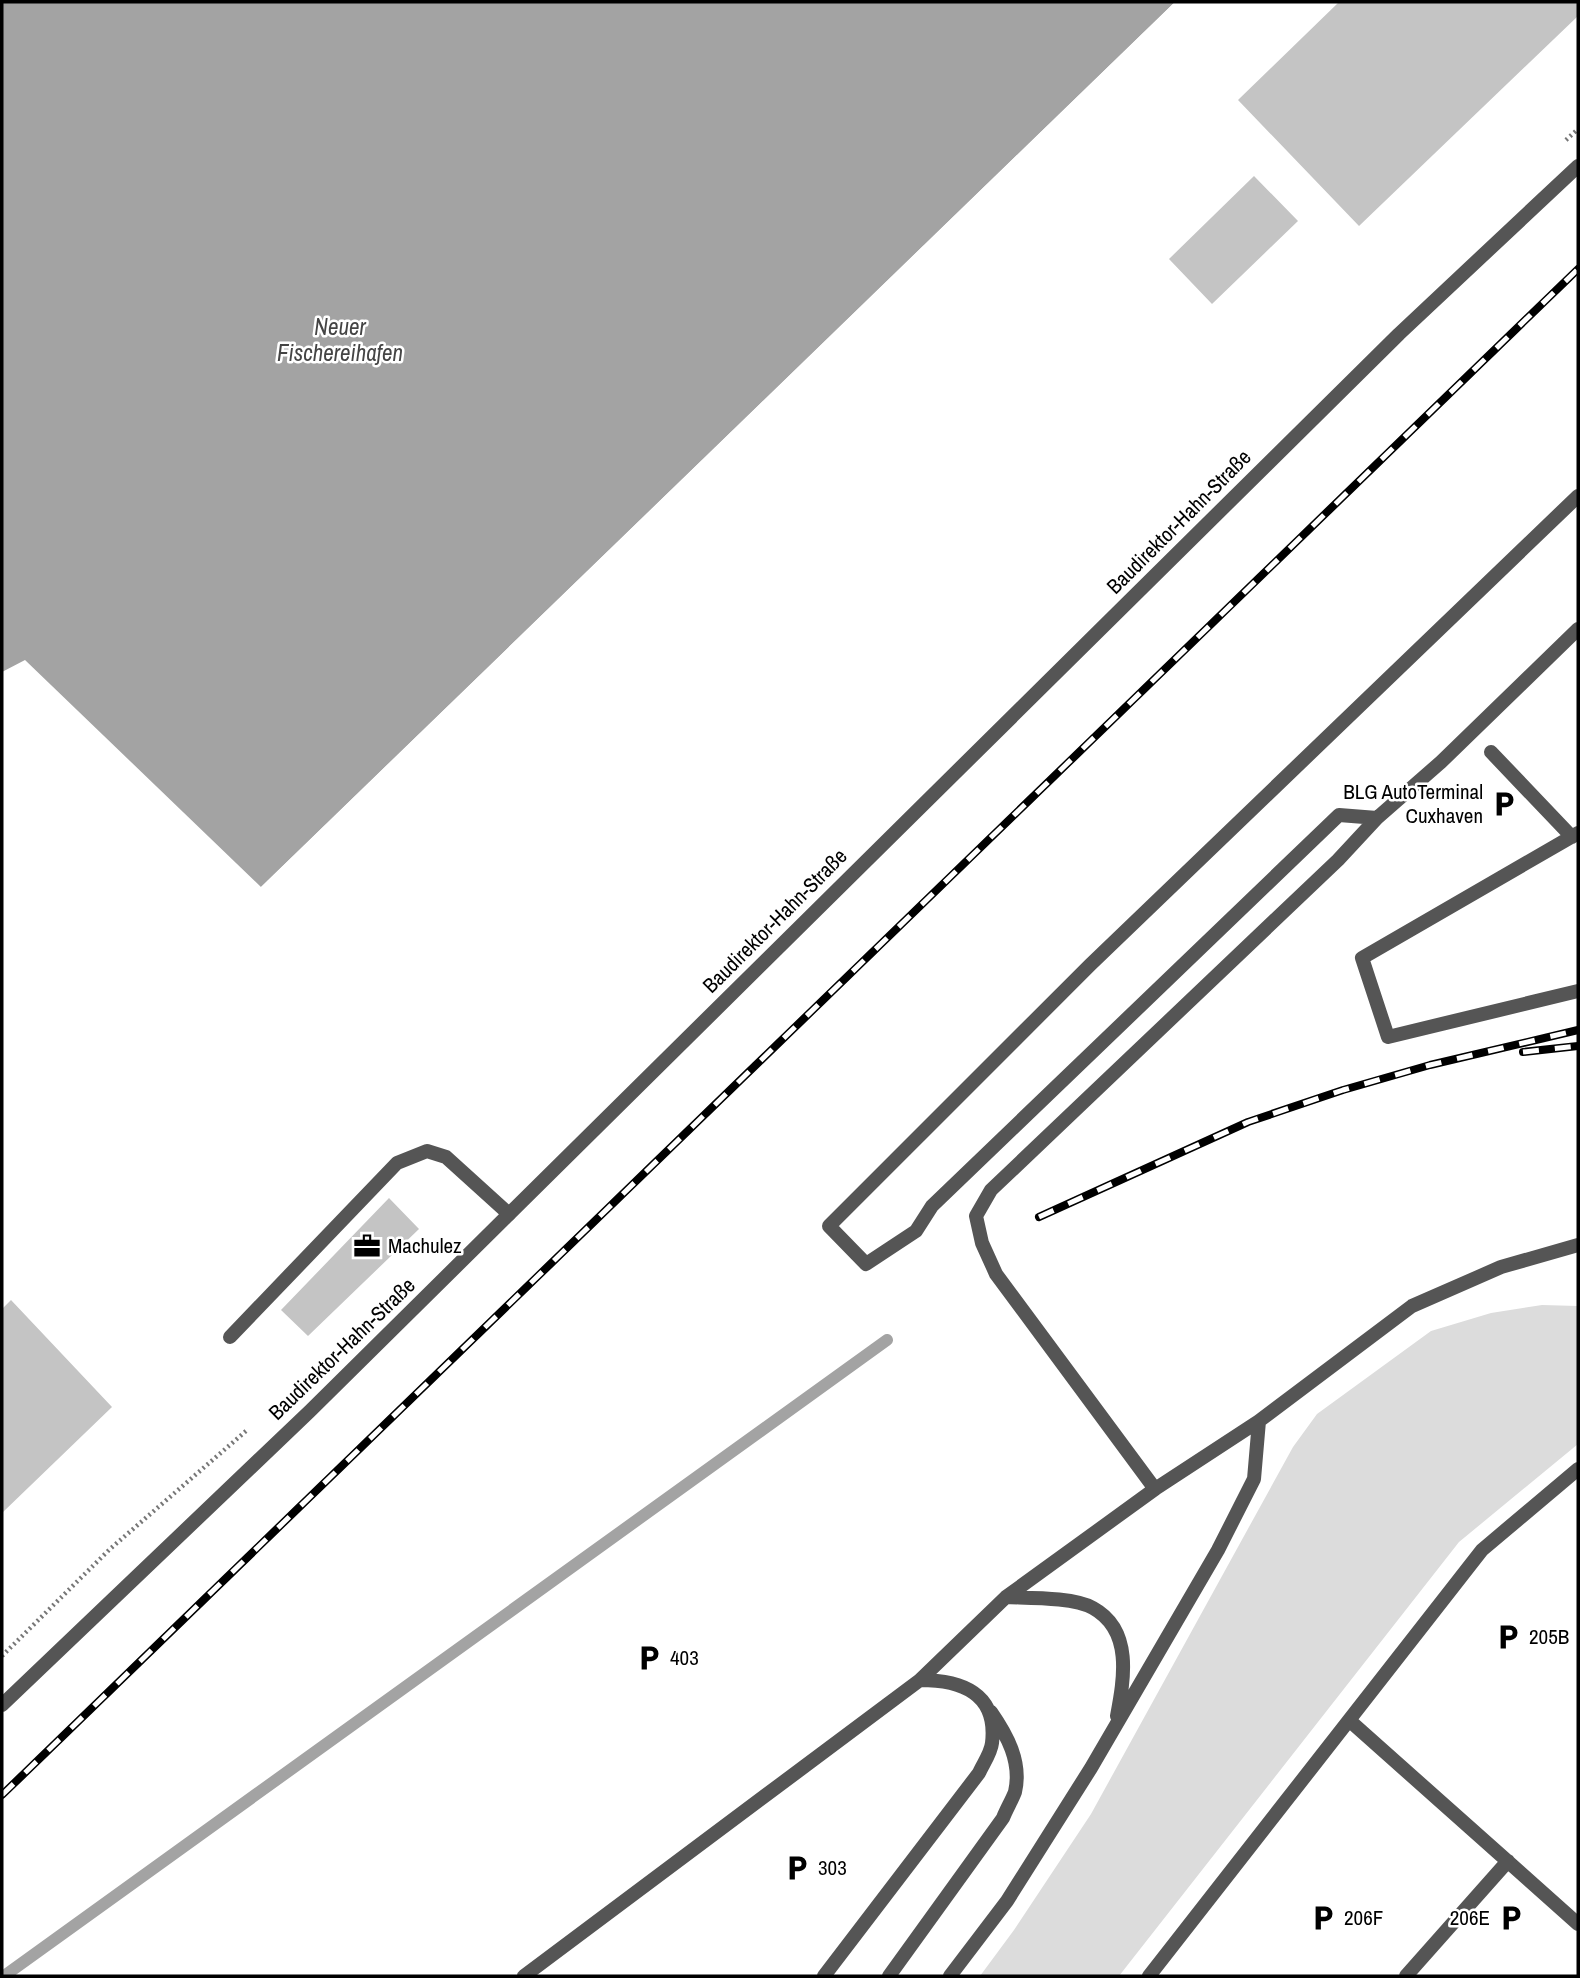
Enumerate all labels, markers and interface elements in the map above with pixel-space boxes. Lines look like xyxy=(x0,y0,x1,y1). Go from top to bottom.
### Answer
water label: Neuer Fischereihafen xyxy=(277,311,403,368)
street label: Baudirektor-Hahn-Straße xyxy=(1100,443,1257,600)
place label: BLG AutoTerminal Cuxhaven xyxy=(1343,777,1483,830)
parking icon: BLG AutoTerminal Cuxhaven xyxy=(1489,789,1519,819)
street label: Baudirektor-Hahn-Straße xyxy=(696,842,853,999)
office icon: Machulez xyxy=(352,1231,382,1261)
place label: Machulez xyxy=(388,1231,462,1260)
street label: Baudirektor-Hahn-Straße xyxy=(262,1271,421,1426)
parking icon: 205B xyxy=(1493,1622,1523,1652)
place label: 205B xyxy=(1529,1622,1569,1651)
parking icon: 403 xyxy=(634,1643,664,1673)
place label: 403 xyxy=(670,1643,699,1672)
parking icon: 303 xyxy=(782,1853,812,1883)
place label: 303 xyxy=(818,1853,847,1882)
parking icon: 206F xyxy=(1308,1903,1338,1933)
place label: 206F xyxy=(1344,1903,1383,1932)
place label: 206E xyxy=(1450,1903,1490,1932)
parking icon: 206E xyxy=(1496,1903,1526,1933)

